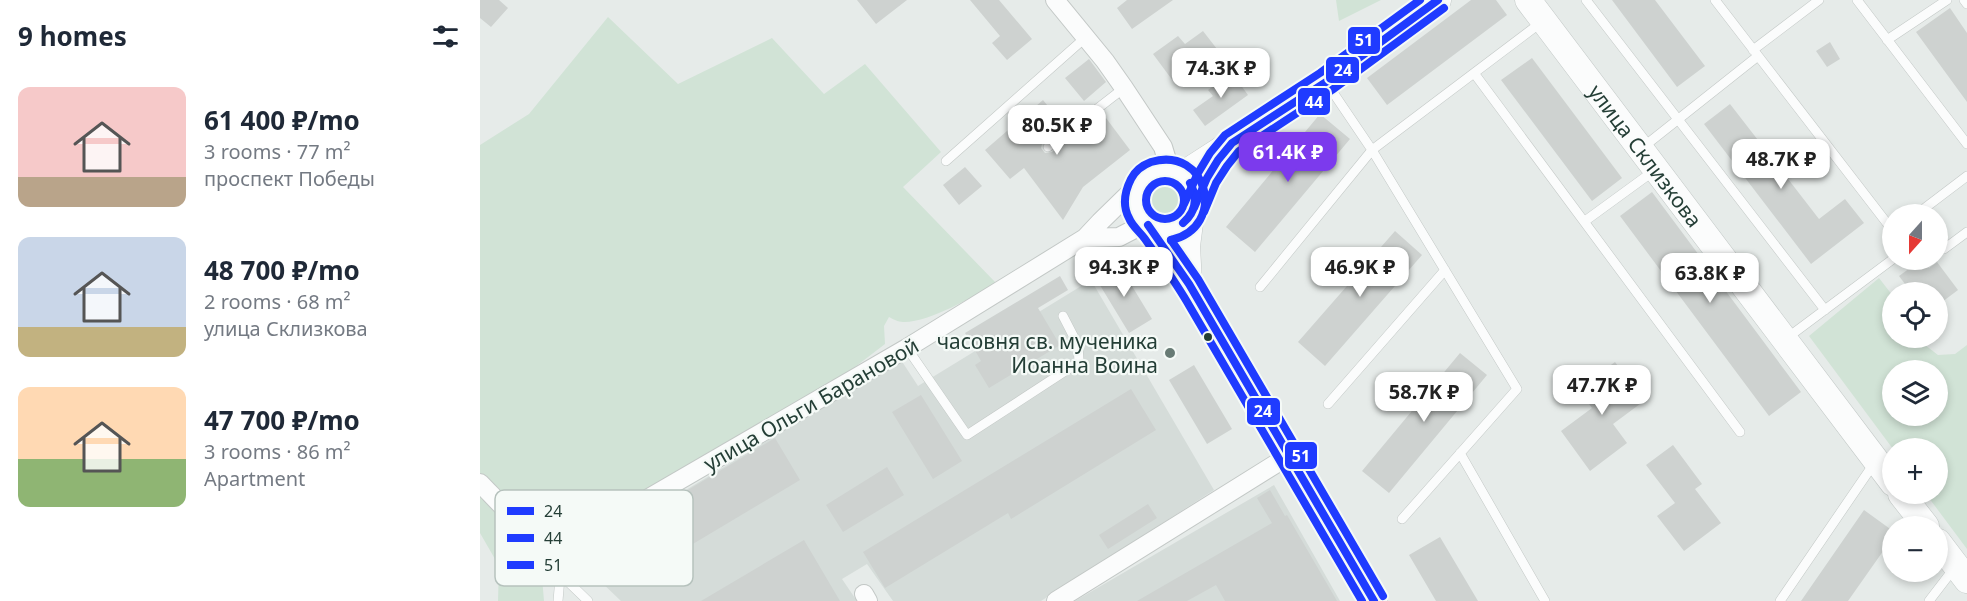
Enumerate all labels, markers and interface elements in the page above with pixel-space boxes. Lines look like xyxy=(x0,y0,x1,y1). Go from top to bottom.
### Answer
text: 9 homes xyxy=(18,18,127,54)
icon: filters xyxy=(429,20,462,53)
line badge: 51 xyxy=(1347,26,1381,55)
text: 51 xyxy=(1355,29,1373,51)
pin: 74.3K ₽ xyxy=(1166,48,1276,99)
text: 74.3K ₽ xyxy=(1186,54,1256,81)
line badge: 24 xyxy=(1325,56,1360,84)
text: 24 xyxy=(1334,59,1352,81)
street label: улица Склизкова xyxy=(1583,79,1709,233)
line badge: 44 xyxy=(1297,87,1331,116)
text: 44 xyxy=(1305,91,1323,113)
text: 61 400 ₽/mo xyxy=(204,102,360,138)
pin: 80.5K ₽ xyxy=(1002,105,1112,156)
icon: home xyxy=(66,111,138,183)
text: 80.5K ₽ xyxy=(1022,111,1092,138)
pin: 61.4K ₽ xyxy=(1233,132,1343,183)
text: 3 rooms · 77 m² xyxy=(204,138,351,165)
text: 61.4K ₽ xyxy=(1253,138,1323,165)
pin: 48.7K ₽ xyxy=(1726,139,1836,190)
text: 48.7K ₽ xyxy=(1746,145,1816,172)
text: проспект Победы xyxy=(204,165,375,192)
north arrow xyxy=(1882,204,1948,270)
map controls xyxy=(1882,204,1948,582)
pin: 94.3K ₽ xyxy=(1069,247,1179,298)
pin: 46.9K ₽ xyxy=(1305,247,1415,298)
text: 48 700 ₽/mo xyxy=(204,252,360,288)
text: 94.3K ₽ xyxy=(1089,253,1159,280)
text: 46.9K ₽ xyxy=(1325,253,1395,280)
pin: 63.8K ₽ xyxy=(1655,253,1765,304)
text: 63.8K ₽ xyxy=(1675,259,1745,286)
icon: home xyxy=(66,261,138,333)
button: locate xyxy=(1882,282,1948,348)
text: 2 rooms · 68 m² xyxy=(204,288,351,315)
text: улица Склизкова xyxy=(204,315,368,342)
place label: часовня св. мученика Иоанна Воина xyxy=(937,327,1158,379)
street label: улица Ольги Барановой xyxy=(698,331,924,477)
unlabelled marker xyxy=(1202,331,1214,343)
marker: часовня св. мученика Иоанна Воина xyxy=(1163,346,1177,360)
button: layers xyxy=(1882,360,1948,426)
pin: 47.7K ₽ xyxy=(1547,365,1657,416)
text: 47.7K ₽ xyxy=(1567,371,1637,398)
pin: 58.7K ₽ xyxy=(1369,372,1479,423)
text: 58.7K ₽ xyxy=(1389,378,1459,405)
line badge: 24 xyxy=(1246,397,1281,426)
text: 24 xyxy=(1254,400,1272,422)
text: 47 700 ₽/mo xyxy=(204,402,360,438)
icon: home xyxy=(66,411,138,483)
text: 3 rooms · 86 m² xyxy=(204,438,351,465)
button: + xyxy=(1882,438,1948,504)
line badge: 51 xyxy=(1284,441,1318,470)
text: 51 xyxy=(1292,445,1310,467)
text: Apartment xyxy=(204,465,305,492)
legend xyxy=(495,490,693,586)
text: 24 xyxy=(544,500,562,522)
button: − xyxy=(1882,516,1948,582)
text: 44 xyxy=(544,527,562,549)
text: 51 xyxy=(544,554,562,576)

